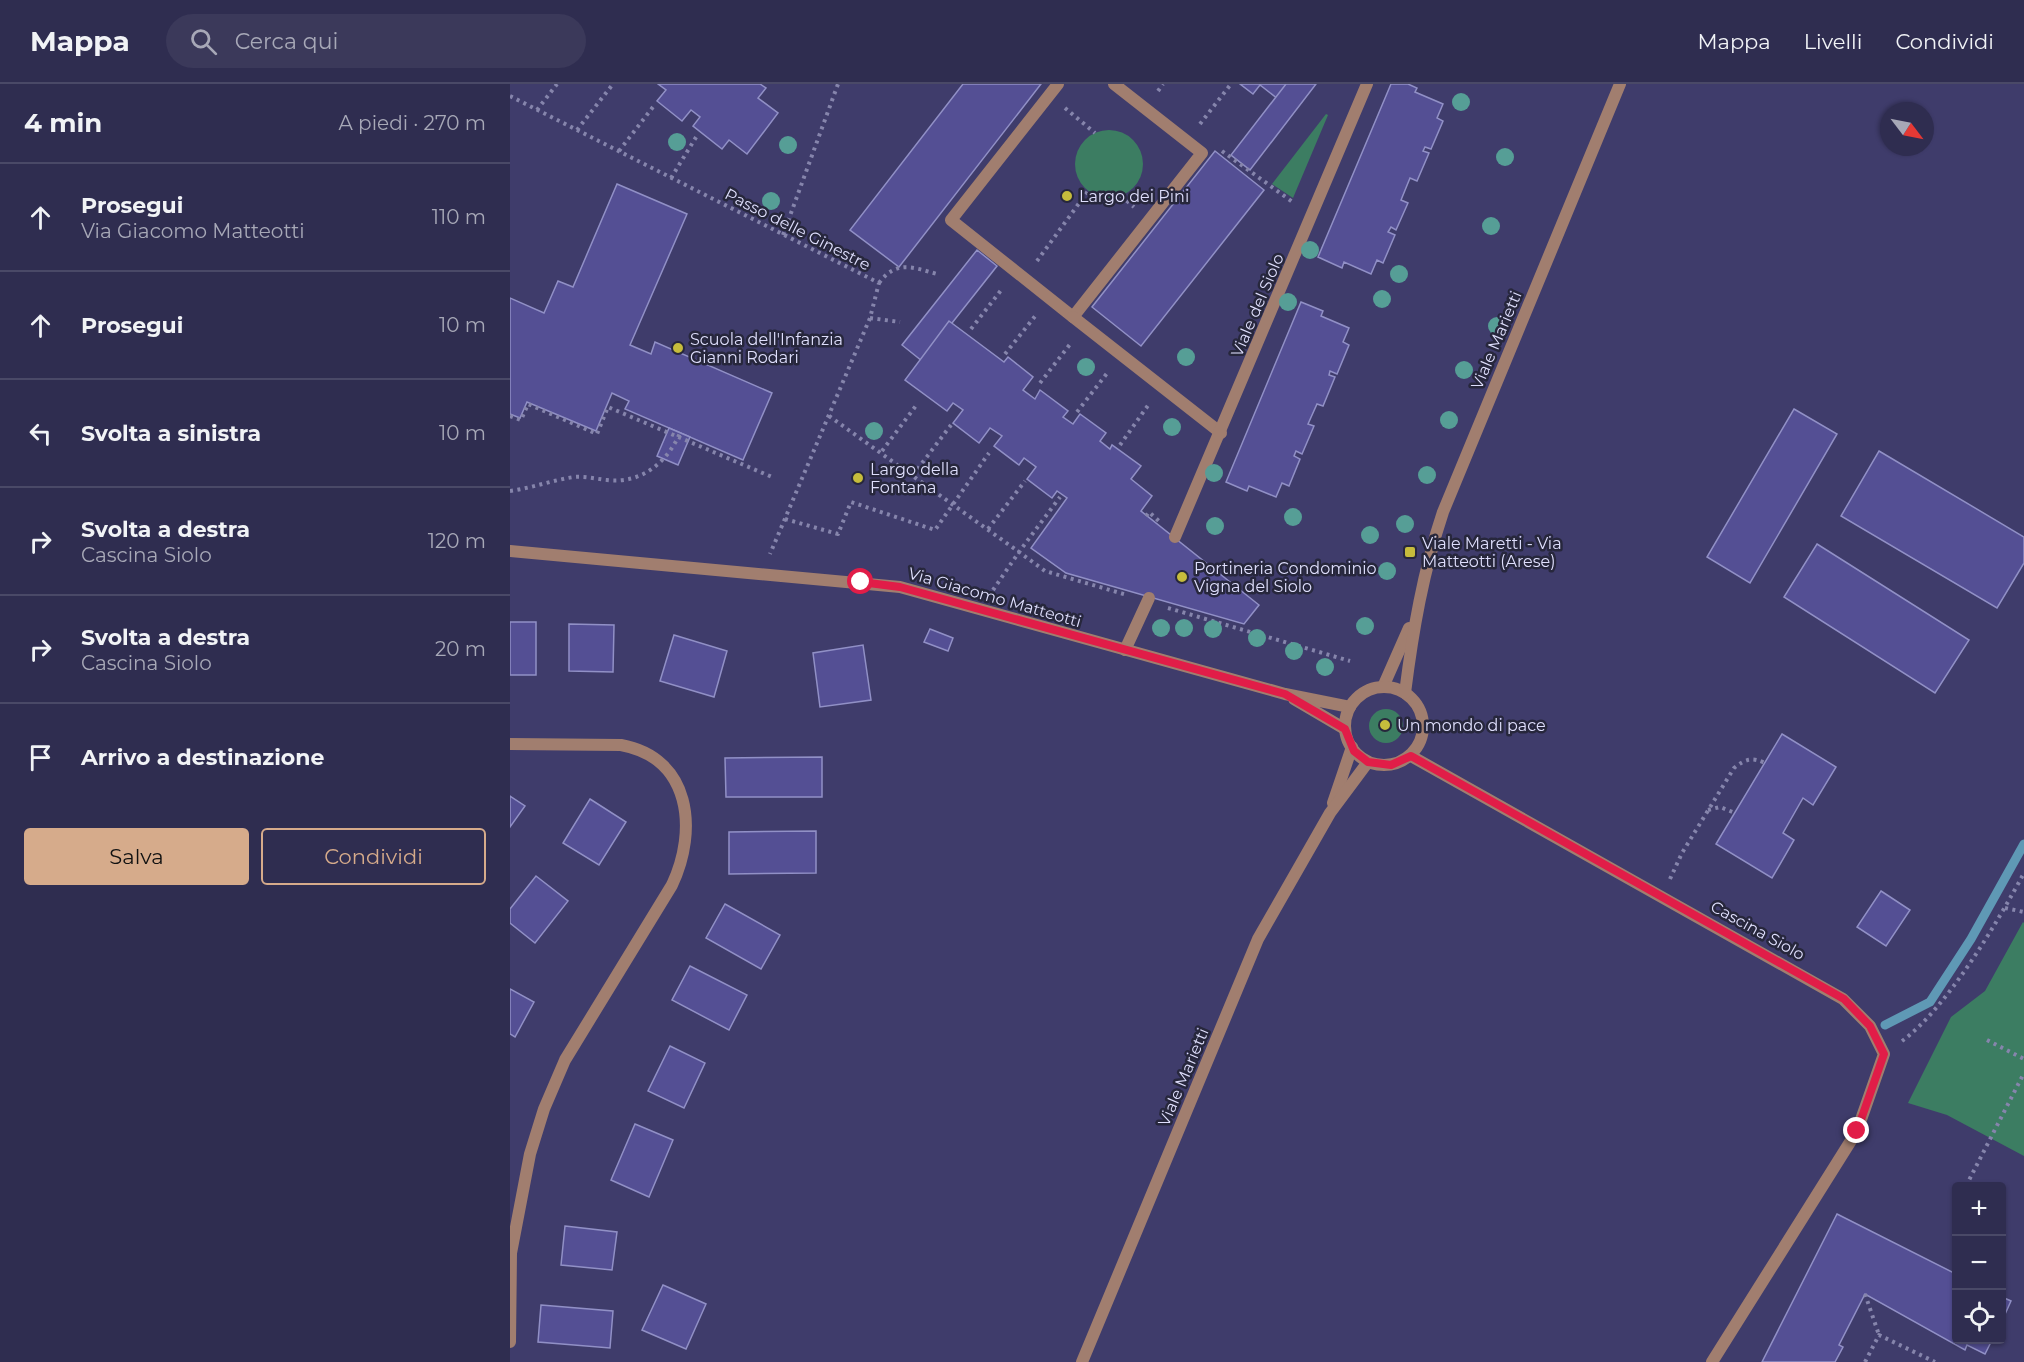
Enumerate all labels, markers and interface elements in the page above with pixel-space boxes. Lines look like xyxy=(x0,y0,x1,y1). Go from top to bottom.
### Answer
search box xyxy=(166,14,586,68)
text: Mappa xyxy=(30,24,130,58)
icon: search xyxy=(187,25,220,58)
text: Cerca qui xyxy=(235,28,338,55)
text: Mappa xyxy=(1697,29,1771,54)
text: Livelli xyxy=(1804,29,1862,54)
text: Condividi xyxy=(1895,29,1994,54)
north arrow xyxy=(1880,102,1934,156)
text: 4 min xyxy=(24,107,102,139)
text: A piedi · 270 m xyxy=(339,111,486,135)
street label: Passo delle Ginestre xyxy=(722,184,874,274)
place label: Largo dei Pini xyxy=(1079,187,1189,206)
marker: Largo dei Pini xyxy=(1060,189,1074,203)
text: Prosegui xyxy=(81,192,183,219)
icon: ahead xyxy=(24,201,57,234)
text: 110 m xyxy=(432,205,486,229)
text: Via Giacomo Matteotti xyxy=(81,219,305,243)
street label: Viale del Siolo xyxy=(1227,251,1288,360)
street label: Viale Marietti xyxy=(1467,288,1526,392)
icon: ahead xyxy=(24,309,57,342)
text: Prosegui xyxy=(81,312,183,339)
text: 10 m xyxy=(439,313,486,337)
place label: Scuola dell'Infanzia Gianni Rodari xyxy=(690,330,843,367)
marker: Scuola dell'Infanzia Gianni Rodari xyxy=(671,341,685,355)
icon: left xyxy=(24,417,57,450)
text: Svolta a sinistra xyxy=(81,420,261,447)
text: 10 m xyxy=(439,421,486,445)
place label: Largo della Fontana xyxy=(870,460,959,497)
marker: Largo della Fontana xyxy=(851,471,865,485)
text: Svolta a destra xyxy=(81,516,250,543)
icon: right xyxy=(24,525,57,558)
text: 120 m xyxy=(428,529,486,553)
place label: Viale Maretti - Via Matteotti (Arese) xyxy=(1422,534,1562,571)
text: Cascina Siolo xyxy=(81,543,212,567)
marker: Viale Maretti - Via Matteotti (Arese) xyxy=(1403,545,1417,559)
place label: Portineria Condominio Vigna del Siolo xyxy=(1194,559,1377,596)
street label: Via Giacomo Matteotti xyxy=(906,564,1084,631)
route start xyxy=(847,568,873,594)
marker: Portineria Condominio Vigna del Siolo xyxy=(1175,570,1189,584)
text: Svolta a destra xyxy=(81,624,250,651)
icon: right xyxy=(24,633,57,666)
text: 20 m xyxy=(435,637,486,661)
text: Cascina Siolo xyxy=(81,651,212,675)
place label: Un mondo di pace xyxy=(1397,716,1546,735)
marker: Un mondo di pace xyxy=(1378,718,1392,732)
icon: arrive xyxy=(24,741,57,774)
text: Arrivo a destinazione xyxy=(81,744,324,771)
button: Salva xyxy=(24,828,249,885)
button: Condividi xyxy=(261,828,486,885)
street label: Cascina Siolo xyxy=(1707,897,1808,964)
street label: Viale Marietti xyxy=(1154,1025,1213,1129)
route end xyxy=(1843,1117,1869,1143)
map controls xyxy=(1952,1182,2006,1344)
button: + xyxy=(1952,1182,2006,1236)
button: − xyxy=(1952,1236,2006,1290)
button: locate xyxy=(1952,1290,2006,1344)

